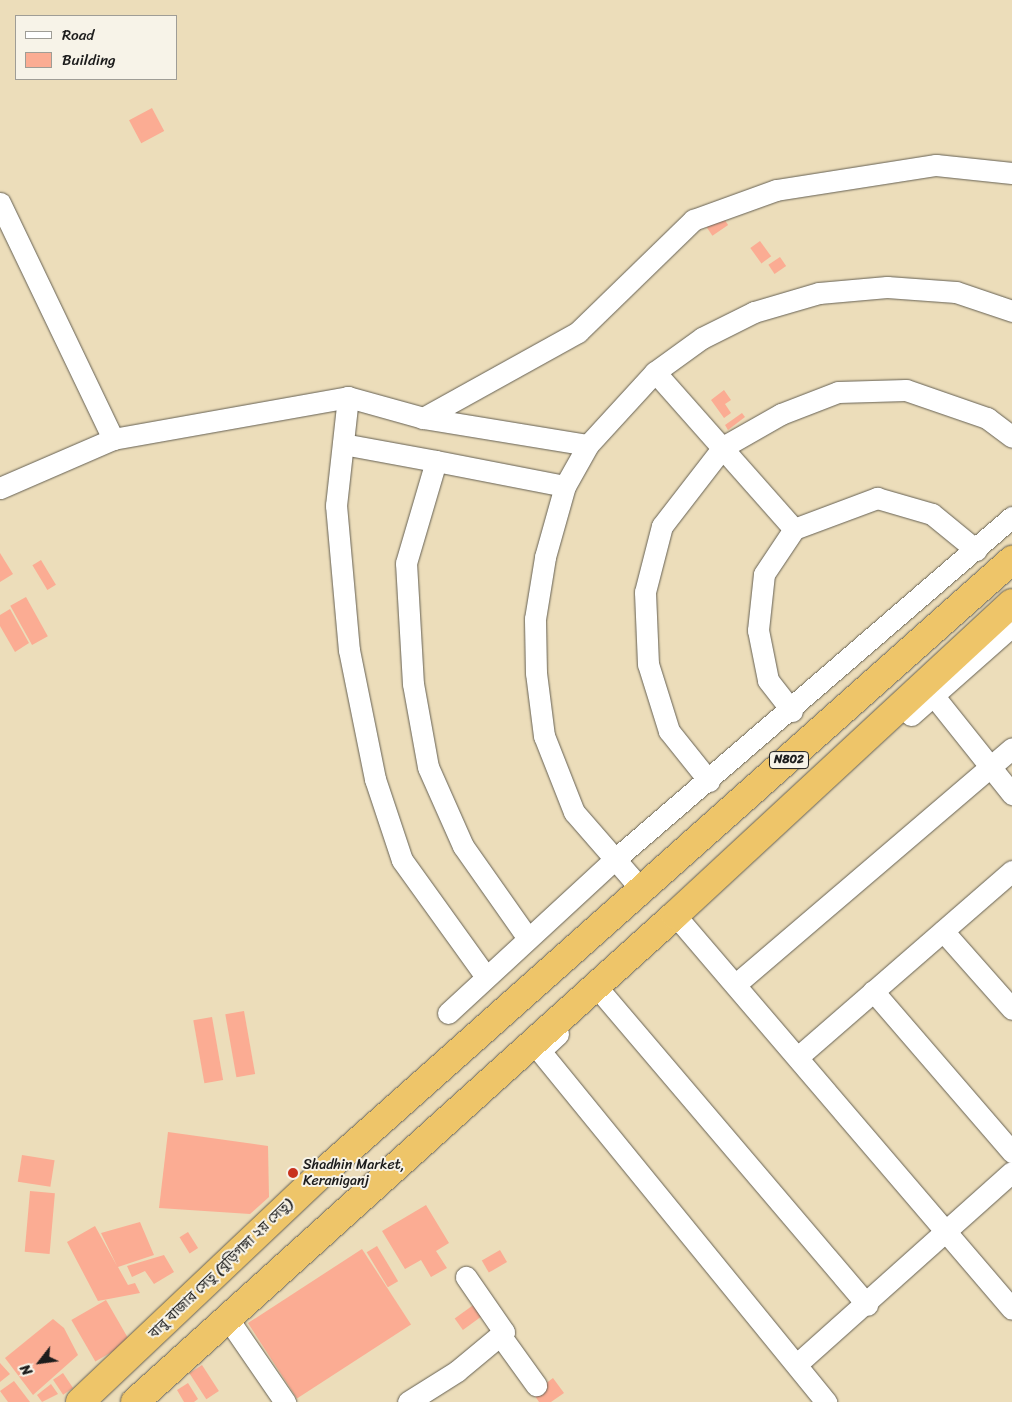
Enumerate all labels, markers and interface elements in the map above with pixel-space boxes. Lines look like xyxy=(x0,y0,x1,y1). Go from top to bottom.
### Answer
legend xyxy=(15,15,178,80)
text: Road xyxy=(62,22,94,48)
text: Building xyxy=(62,47,116,73)
road number: N802 xyxy=(768,750,810,770)
place label: Shadhin Market, Keraniganj xyxy=(303,1157,404,1190)
marker: Shadhin Market, Keraniganj xyxy=(287,1167,299,1179)
street label: বাবু বাজার সেতু (বুড়িগঙ্গা ২য় সেতু) xyxy=(146,1196,296,1342)
north arrow xyxy=(15,1337,65,1387)
text: N xyxy=(13,1359,40,1380)

